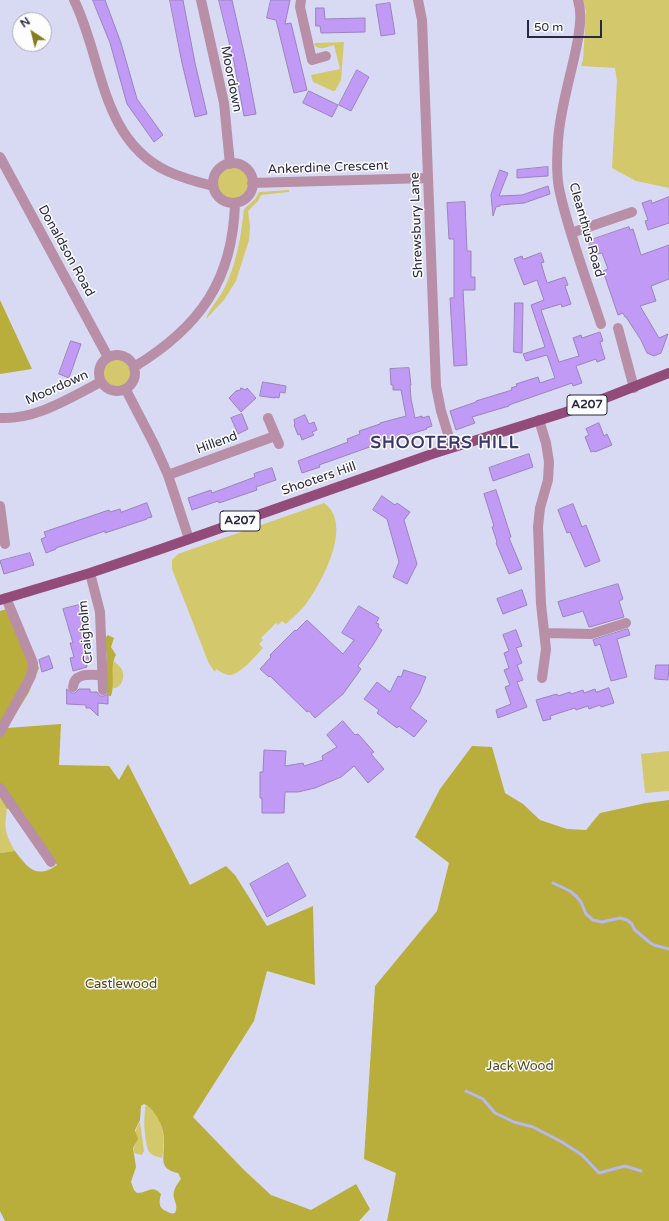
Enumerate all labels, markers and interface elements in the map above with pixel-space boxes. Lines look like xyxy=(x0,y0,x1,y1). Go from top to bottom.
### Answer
north arrow xyxy=(12,12,52,52)
scale bar xyxy=(529,12,604,38)
text: N xyxy=(18,15,33,30)
text: 50 m xyxy=(534,20,563,34)
street label: Moordown xyxy=(217,45,245,113)
street label: Ankerdine Crescent xyxy=(267,158,389,178)
street label: Shrewsbury Lane xyxy=(407,172,427,278)
street label: Cleanthus Road xyxy=(565,181,607,279)
street label: Donaldson Road xyxy=(34,203,98,299)
street label: Moordown xyxy=(23,367,91,409)
road number: A207 xyxy=(567,395,607,415)
street label: Hillend xyxy=(194,428,240,458)
district label: SHOOTERS HILL xyxy=(371,434,519,454)
street label: Shooters Hill xyxy=(280,459,358,499)
road number: A207 xyxy=(220,511,260,531)
street label: Craigholm xyxy=(75,600,97,664)
park label: Castlewood xyxy=(85,977,157,993)
park label: Jack Wood xyxy=(486,1059,554,1075)

